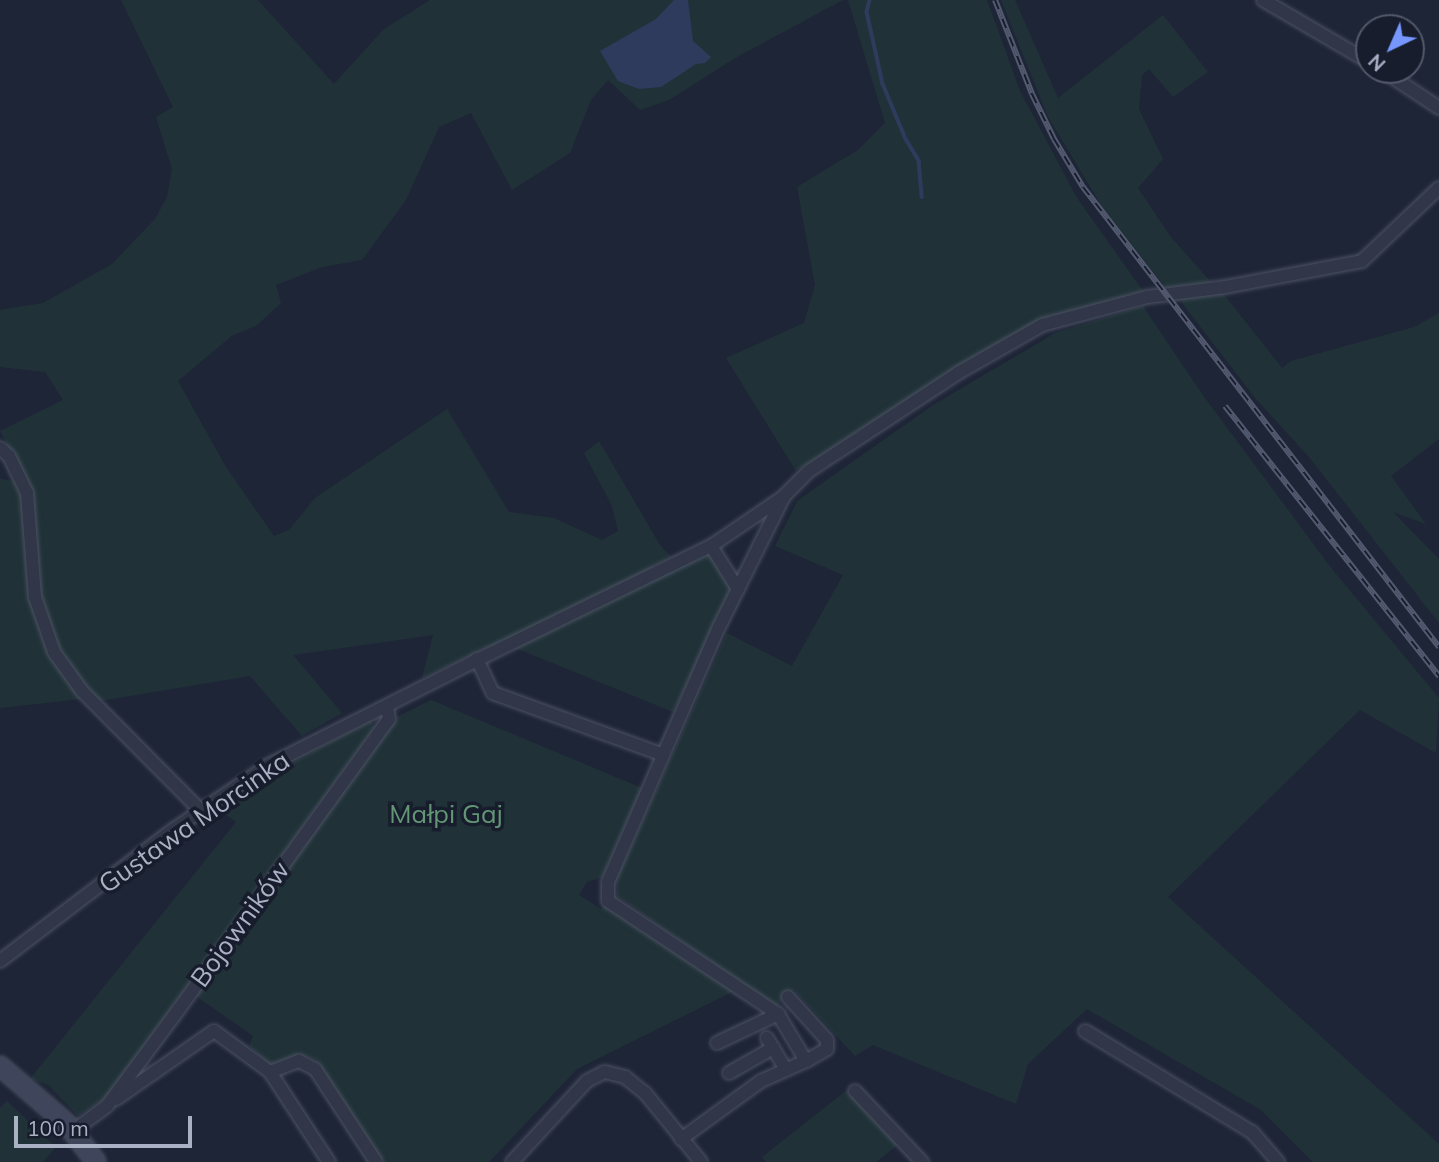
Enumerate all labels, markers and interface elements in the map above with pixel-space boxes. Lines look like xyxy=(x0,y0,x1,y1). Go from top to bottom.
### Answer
north arrow xyxy=(1355,14,1425,84)
text: N xyxy=(1363,49,1390,76)
street label: Gustawa Morcinka xyxy=(93,745,295,899)
park label: Małpi Gaj xyxy=(389,798,503,830)
street label: Bojowników xyxy=(184,855,296,993)
scale bar xyxy=(18,1102,196,1146)
text: 100 m xyxy=(27,1115,89,1141)

